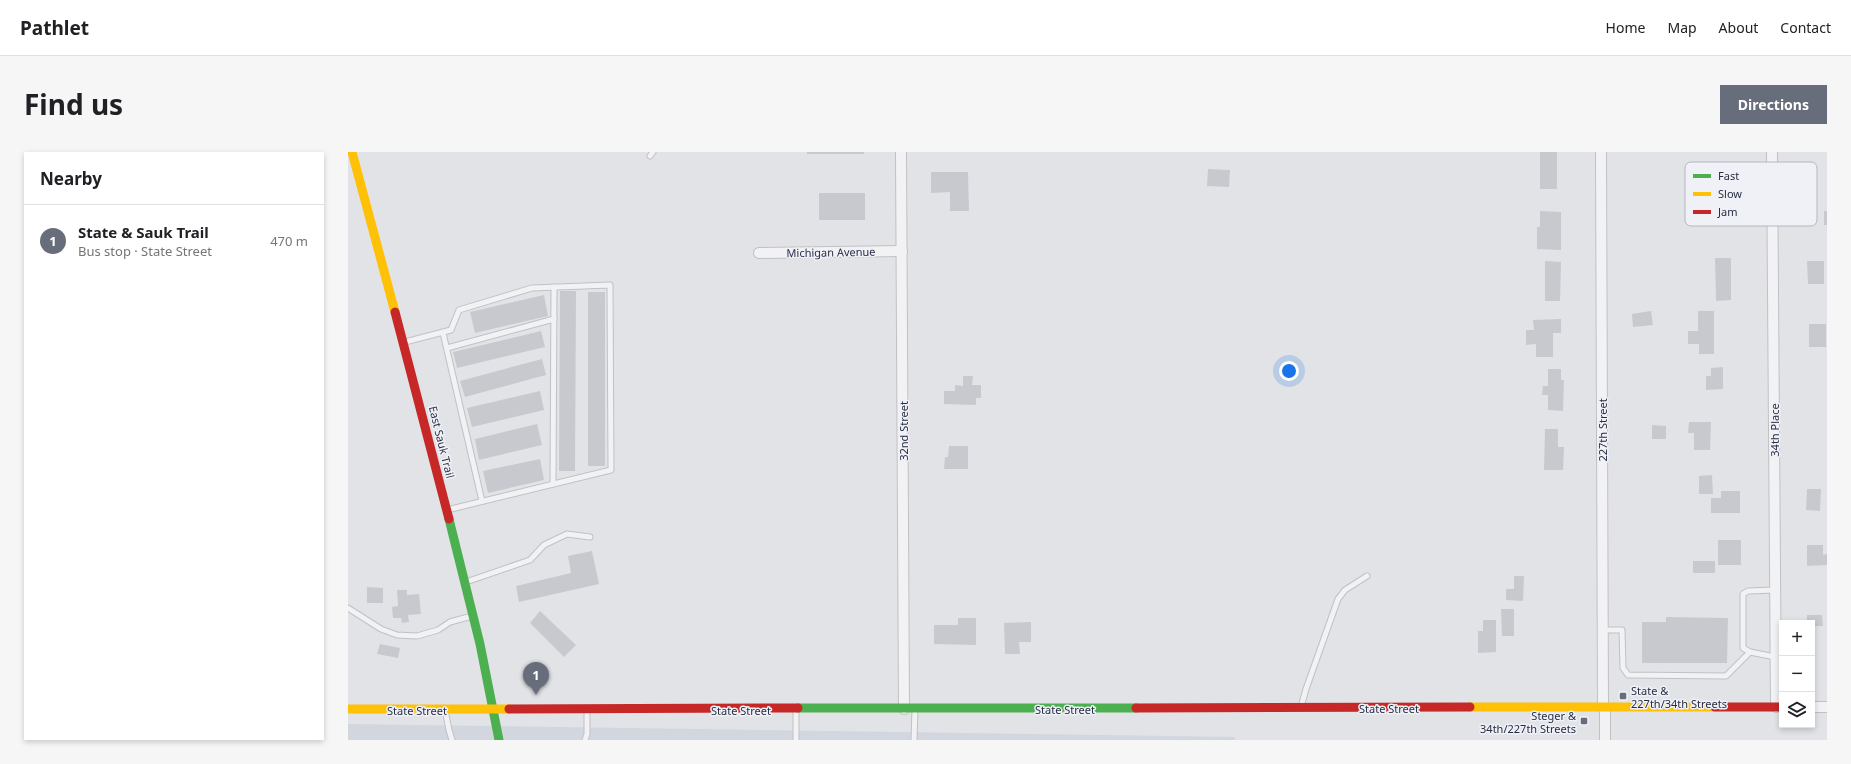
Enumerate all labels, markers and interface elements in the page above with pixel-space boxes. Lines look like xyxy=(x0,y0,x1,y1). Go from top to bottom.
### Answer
text: Pathlet xyxy=(20,15,89,41)
text: Home xyxy=(1606,18,1645,37)
text: Map xyxy=(1667,18,1697,37)
text: About xyxy=(1719,18,1758,37)
text: Contact xyxy=(1780,18,1831,37)
text: Find us xyxy=(24,85,123,123)
button: Directions xyxy=(1720,85,1827,124)
legend xyxy=(1685,162,1817,226)
text: Nearby xyxy=(40,167,102,190)
text: Fast xyxy=(1718,168,1739,183)
text: Slow xyxy=(1718,186,1742,201)
text: Jam xyxy=(1717,204,1737,219)
text: State & Sauk Trail xyxy=(78,222,209,242)
text: 1 xyxy=(49,232,57,250)
text: 470 m xyxy=(270,232,308,250)
text: Bus stop · State Street xyxy=(78,242,212,260)
street label: Michigan Avenue xyxy=(786,244,876,260)
your location xyxy=(1279,361,1299,381)
street label: 227th Street xyxy=(1595,398,1610,462)
street label: 32nd Street xyxy=(896,401,911,461)
street label: 34th Place xyxy=(1767,403,1782,457)
street label: East Sauk Trail xyxy=(426,404,458,480)
map controls xyxy=(1779,620,1815,728)
button: + xyxy=(1779,620,1815,656)
button: − xyxy=(1779,656,1815,692)
pin: 1 xyxy=(523,662,549,695)
place label: State & 227th/34th Streets xyxy=(1631,683,1727,711)
marker: State & 227th/34th Streets xyxy=(1618,691,1628,701)
button: layers xyxy=(1779,692,1815,728)
street label: State Street xyxy=(1359,701,1419,716)
street label: State Street xyxy=(1035,702,1095,717)
street label: State Street xyxy=(387,703,447,718)
street label: State Street xyxy=(711,703,771,718)
place label: Steger & 34th/227th Streets xyxy=(1480,708,1577,736)
marker: Steger & 34th/227th Streets xyxy=(1579,716,1589,726)

